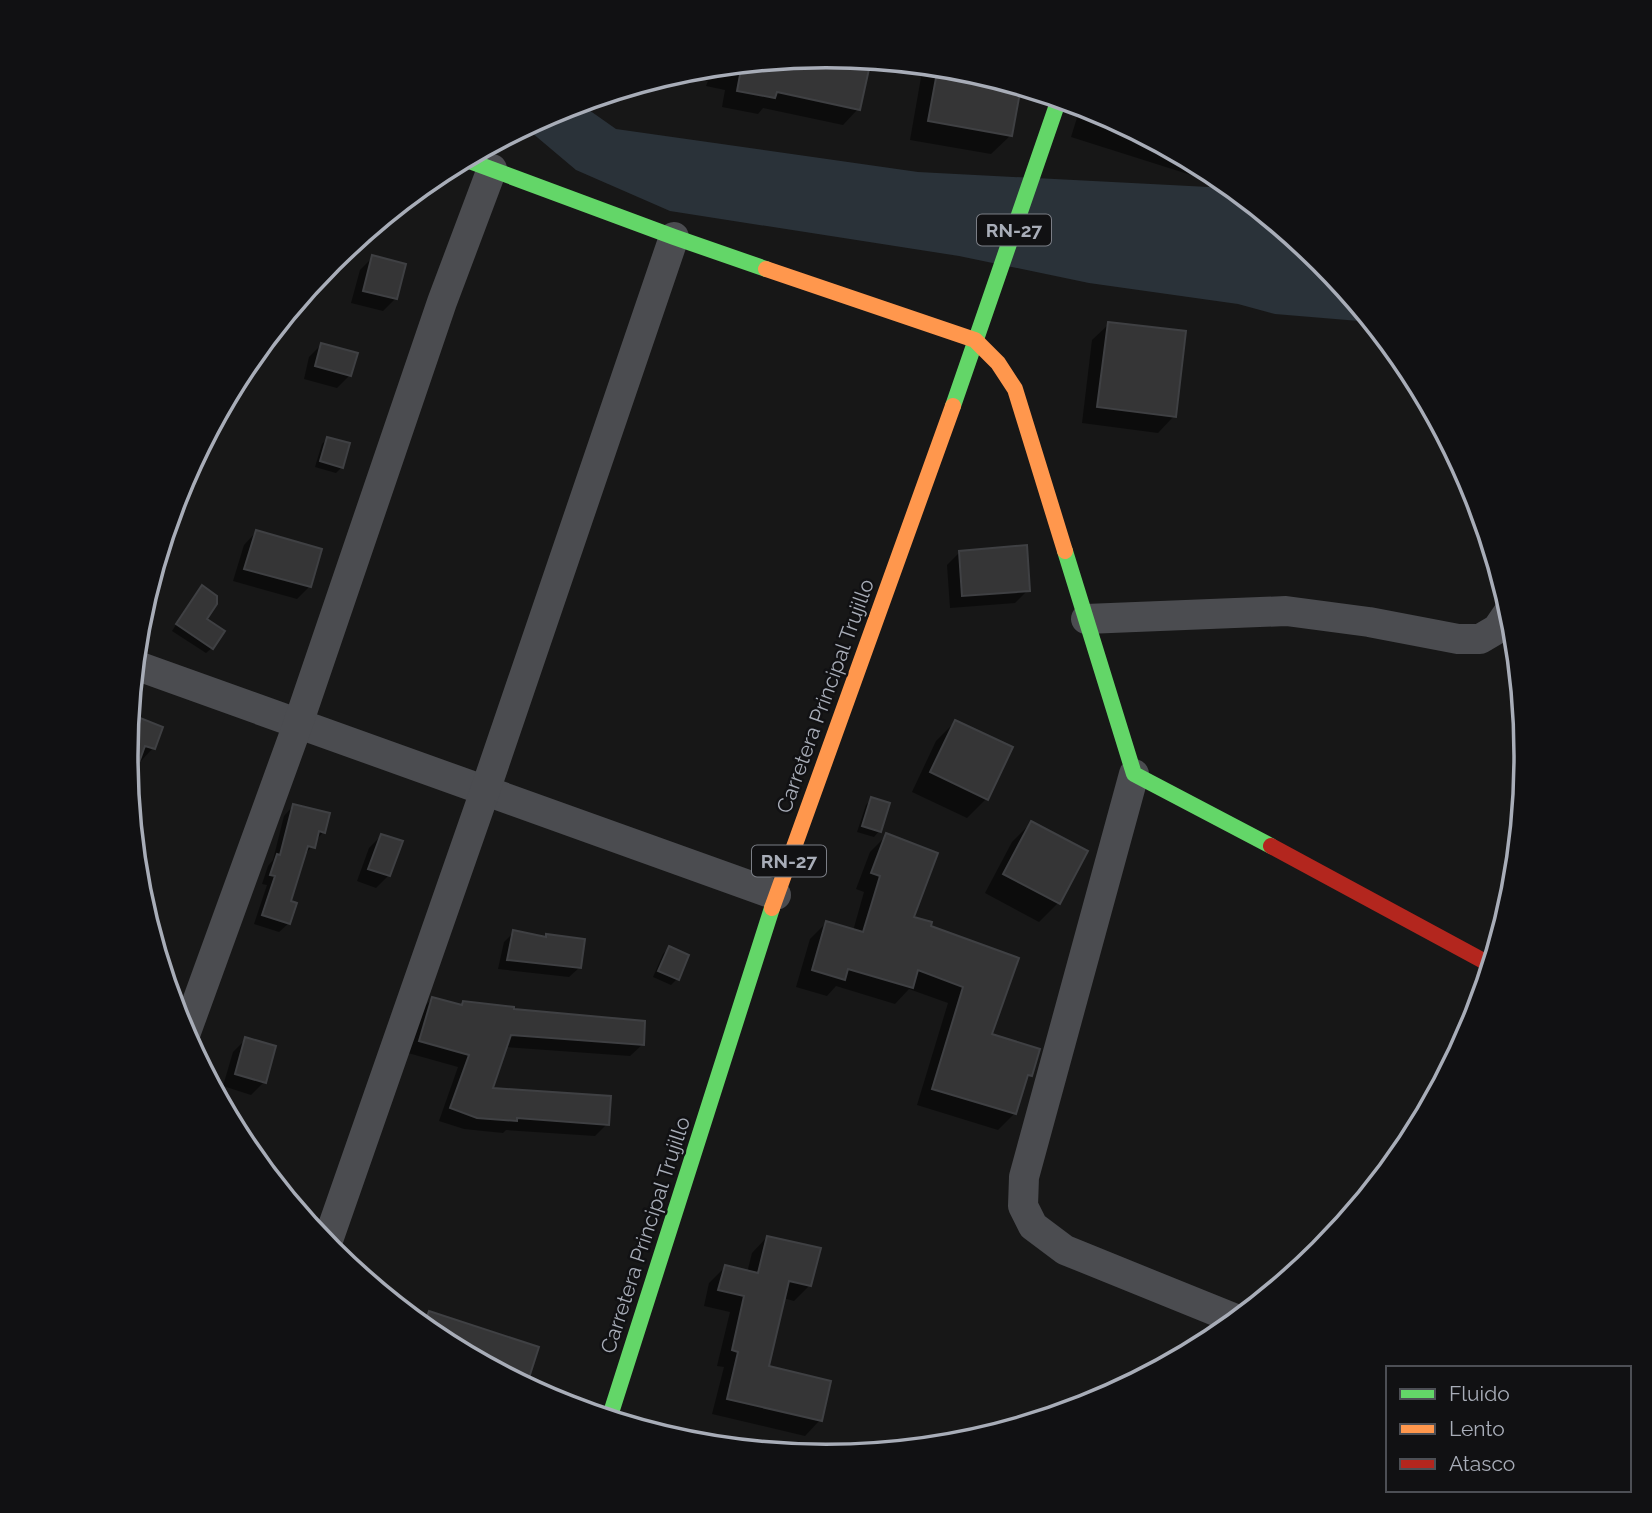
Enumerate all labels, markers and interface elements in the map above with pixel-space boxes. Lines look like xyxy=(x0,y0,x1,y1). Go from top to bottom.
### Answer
road number: RN-27 xyxy=(977,214,1051,246)
street label: Carretera Principal Trujillo xyxy=(771,575,879,817)
road number: RN-27 xyxy=(752,846,826,876)
street label: Carretera Principal Trujillo xyxy=(595,1114,695,1356)
legend xyxy=(1386,1366,1631,1492)
text: Fluido xyxy=(1449,1381,1510,1406)
text: Lento xyxy=(1449,1416,1505,1441)
text: Atasco xyxy=(1449,1451,1515,1476)

